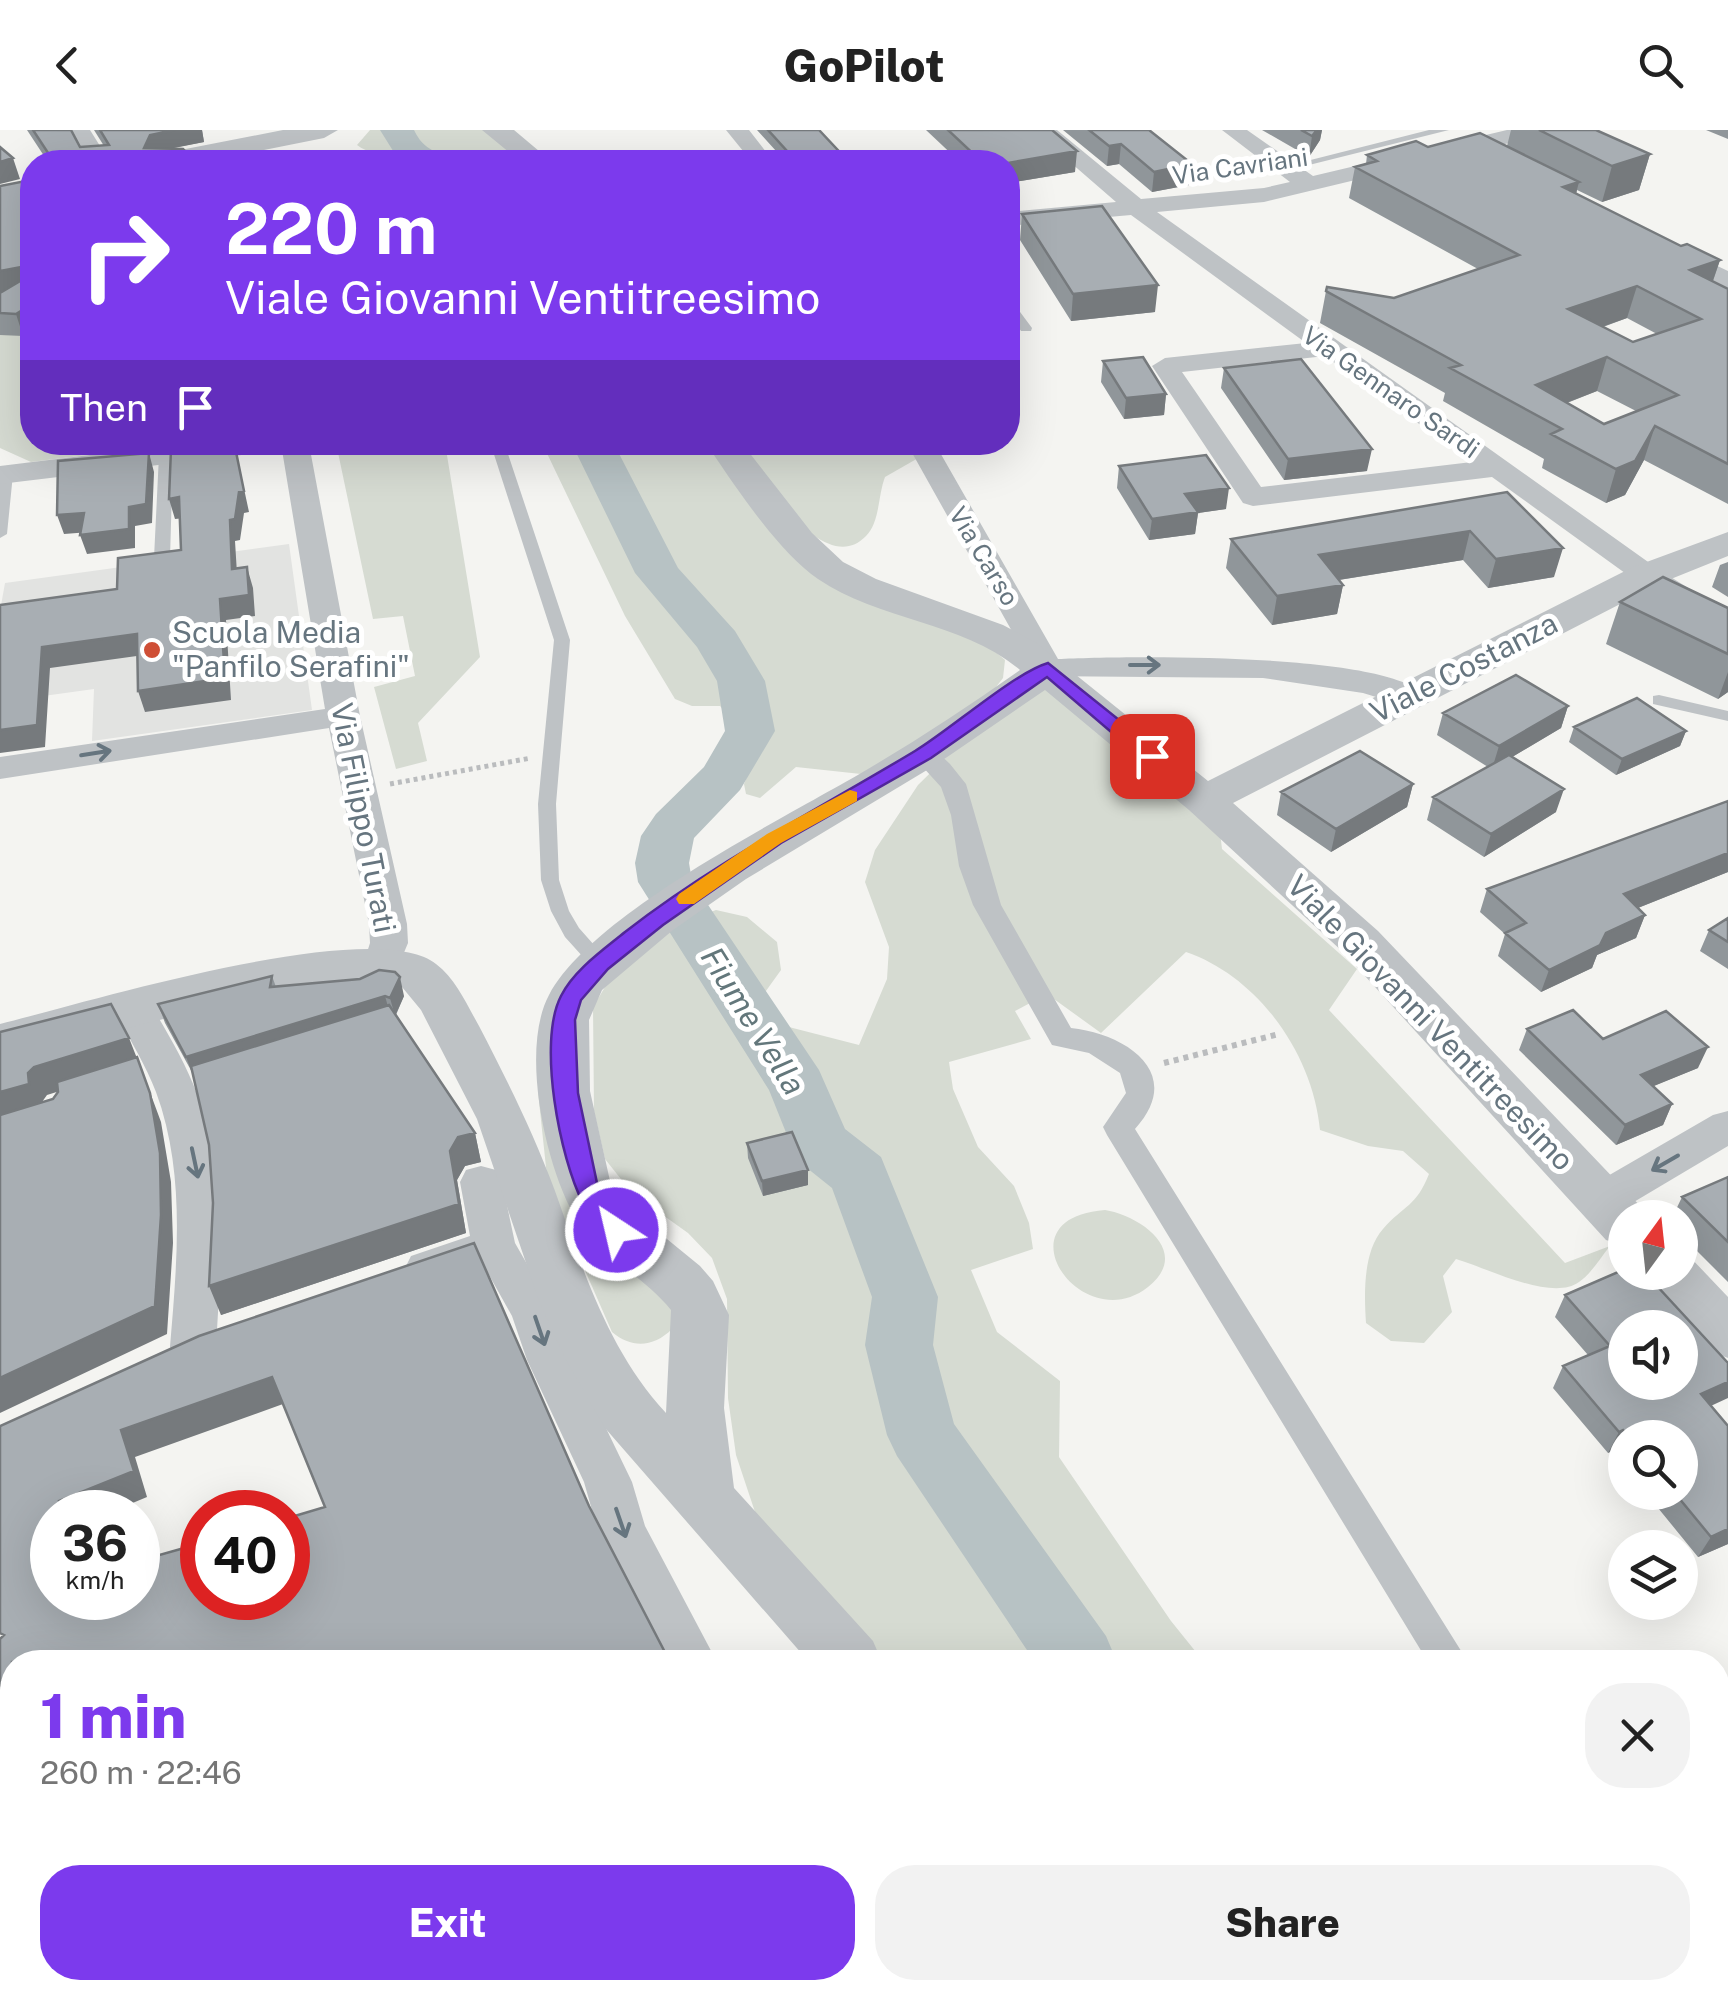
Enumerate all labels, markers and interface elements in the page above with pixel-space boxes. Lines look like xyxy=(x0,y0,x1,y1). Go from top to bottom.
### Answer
icon: back xyxy=(40,38,95,93)
icon: search xyxy=(1633,38,1688,93)
text: GoPilot xyxy=(784,39,944,92)
street label: Via Cavriani xyxy=(1170,142,1310,190)
text: 220 m xyxy=(225,187,438,270)
icon: right xyxy=(60,190,190,320)
text: Viale Giovanni Ventitreesimo xyxy=(225,271,821,324)
street label: Via Gennaro Sardi xyxy=(1297,320,1485,464)
icon: arrive xyxy=(168,380,223,435)
text: Then xyxy=(60,385,148,430)
street label: Via Carso xyxy=(943,501,1025,611)
street label: Viale Costanza xyxy=(1364,604,1563,730)
place label: Scuola Media "Panfilo Serafini" xyxy=(172,614,410,684)
marker: Scuola Media "Panfilo Serafini" xyxy=(141,639,163,661)
one-way arrow xyxy=(1128,656,1161,674)
street label: Via Filippo Turati xyxy=(324,700,404,936)
pin xyxy=(1110,714,1195,799)
icon: arrive xyxy=(1125,729,1180,784)
one-way arrow xyxy=(80,744,112,762)
street label: Viale Giovanni Ventitreesimo xyxy=(1280,867,1582,1178)
water label: Fiume Vella xyxy=(694,940,813,1101)
one-way arrow xyxy=(186,1146,205,1178)
one-way arrow xyxy=(1651,1153,1680,1173)
position arrow xyxy=(564,1178,668,1282)
north arrow xyxy=(1608,1200,1698,1290)
map controls xyxy=(1608,1200,1698,1620)
button: sound xyxy=(1608,1310,1698,1400)
one-way arrow xyxy=(532,1314,550,1345)
button: search xyxy=(1608,1420,1698,1510)
speed limit sign: 40 xyxy=(180,1490,310,1620)
one-way arrow xyxy=(613,1506,631,1537)
text: 36 xyxy=(62,1513,128,1572)
button: layers xyxy=(1608,1530,1698,1620)
text: km/h xyxy=(66,1565,124,1595)
text: 1 min xyxy=(40,1681,187,1752)
button: close xyxy=(1585,1683,1690,1788)
text: 260 m · 22:46 xyxy=(40,1754,242,1791)
button: Exit xyxy=(40,1865,855,1980)
button: Share xyxy=(875,1865,1690,1980)

